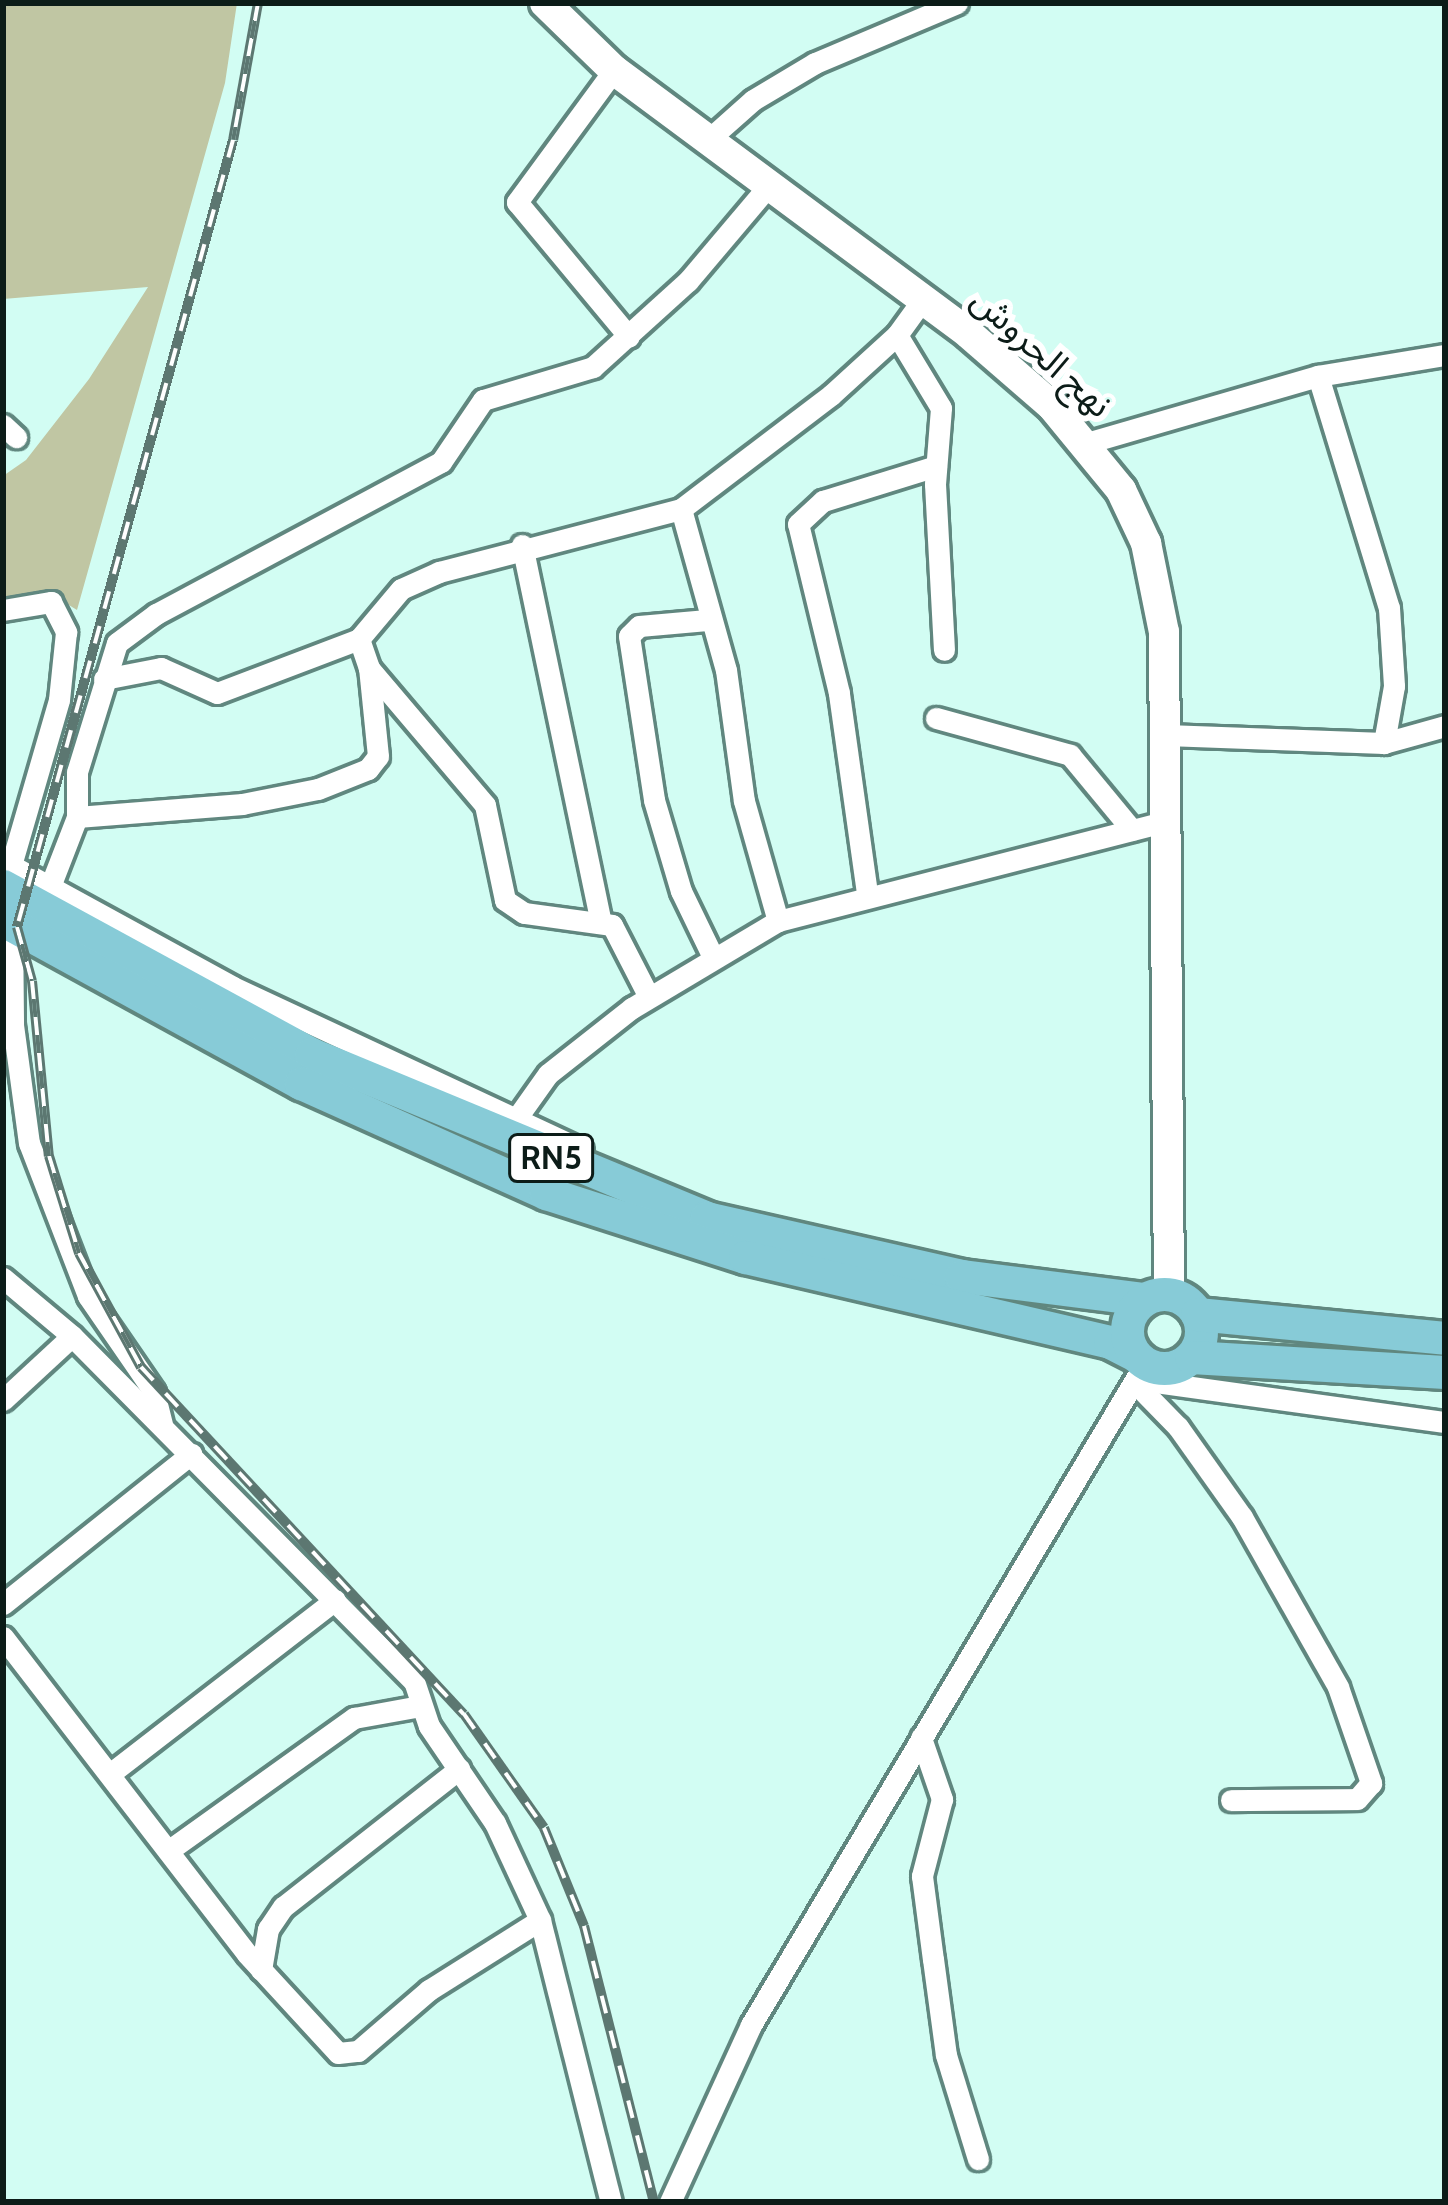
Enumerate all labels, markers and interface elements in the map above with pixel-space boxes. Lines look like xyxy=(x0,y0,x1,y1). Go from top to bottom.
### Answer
street label: نهج الحروش xyxy=(963,278,1121,426)
road number: RN5 xyxy=(506,1131,596,1185)

